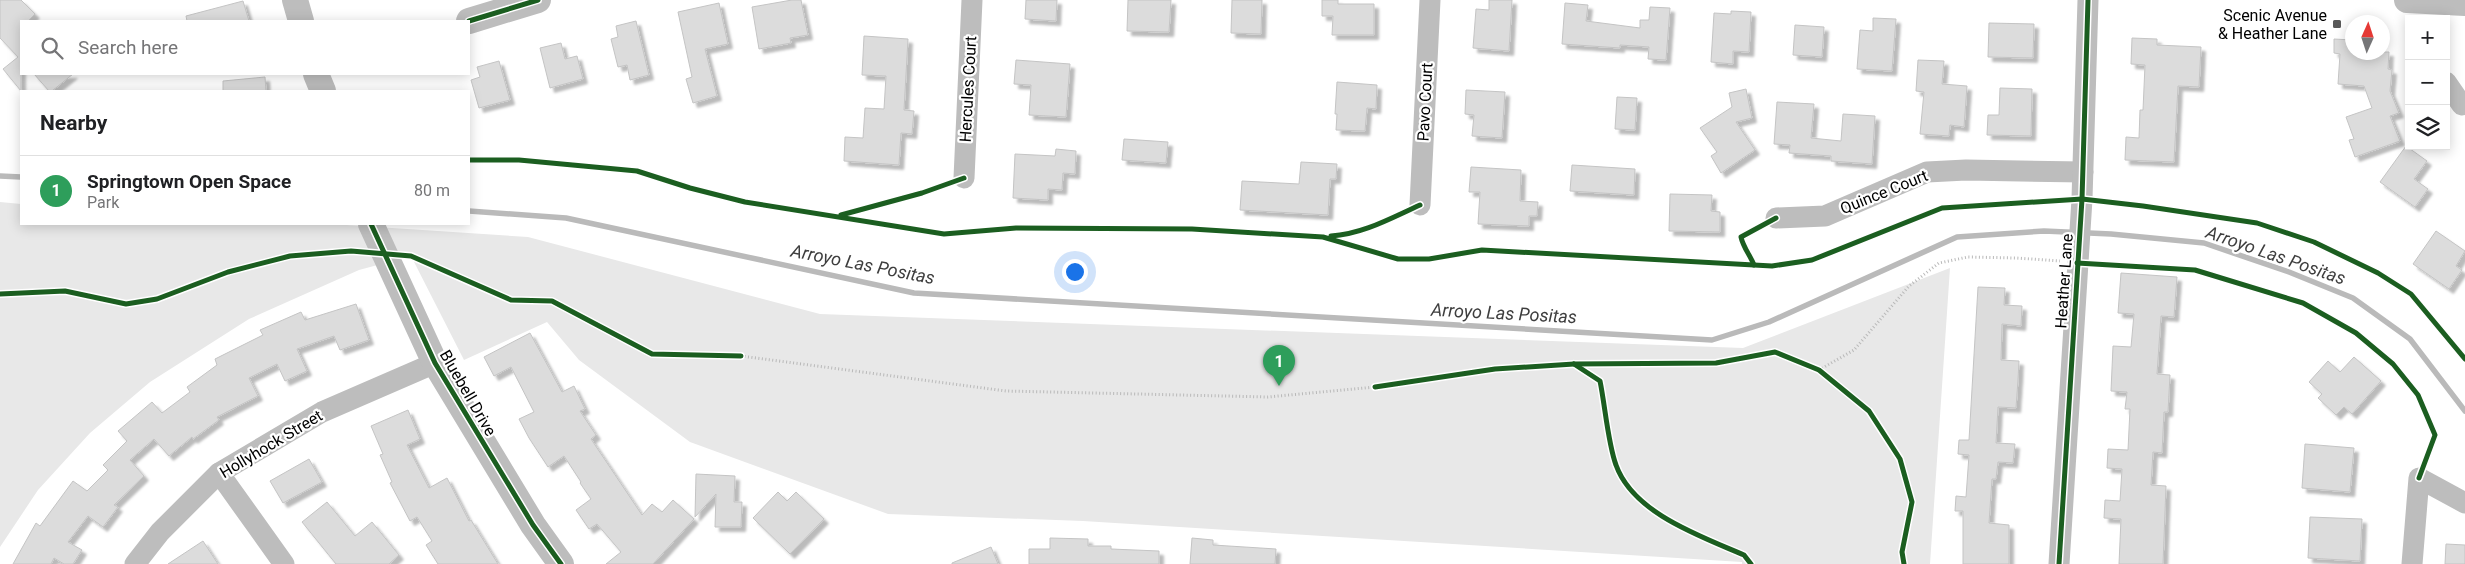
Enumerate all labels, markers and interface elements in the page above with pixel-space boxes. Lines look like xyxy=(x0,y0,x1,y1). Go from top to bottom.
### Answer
place label: Scenic Avenue & Heather Lane xyxy=(2218,6,2327,43)
north arrow xyxy=(2345,15,2390,60)
map controls xyxy=(2405,15,2450,150)
button: + xyxy=(2405,15,2450,60)
marker: Scenic Avenue & Heather Lane xyxy=(2331,18,2343,30)
search box xyxy=(20,20,470,75)
icon: search xyxy=(38,34,66,62)
street label: Hercules Court xyxy=(956,35,980,143)
text: Search here xyxy=(78,36,178,59)
button: − xyxy=(2405,60,2450,105)
street label: Pavo Court xyxy=(1413,62,1437,142)
button: layers xyxy=(2405,105,2450,150)
text: Nearby xyxy=(40,111,107,135)
street label: Quince Court xyxy=(1837,166,1931,218)
text: Springtown Open Space xyxy=(87,170,291,193)
text: 1 xyxy=(51,181,61,200)
text: 80 m xyxy=(414,181,450,200)
text: Park xyxy=(87,193,119,212)
water label: Arroyo Las Positas xyxy=(2203,221,2348,289)
street label: Heather Lane xyxy=(2051,233,2077,329)
water label: Arroyo Las Positas xyxy=(788,240,937,288)
your location xyxy=(1062,259,1088,285)
water label: Arroyo Las Positas xyxy=(1430,299,1577,327)
pin: 1 xyxy=(1263,345,1295,386)
street label: Bluebell Drive xyxy=(436,347,500,439)
street label: Hollyhock Street xyxy=(216,406,326,482)

